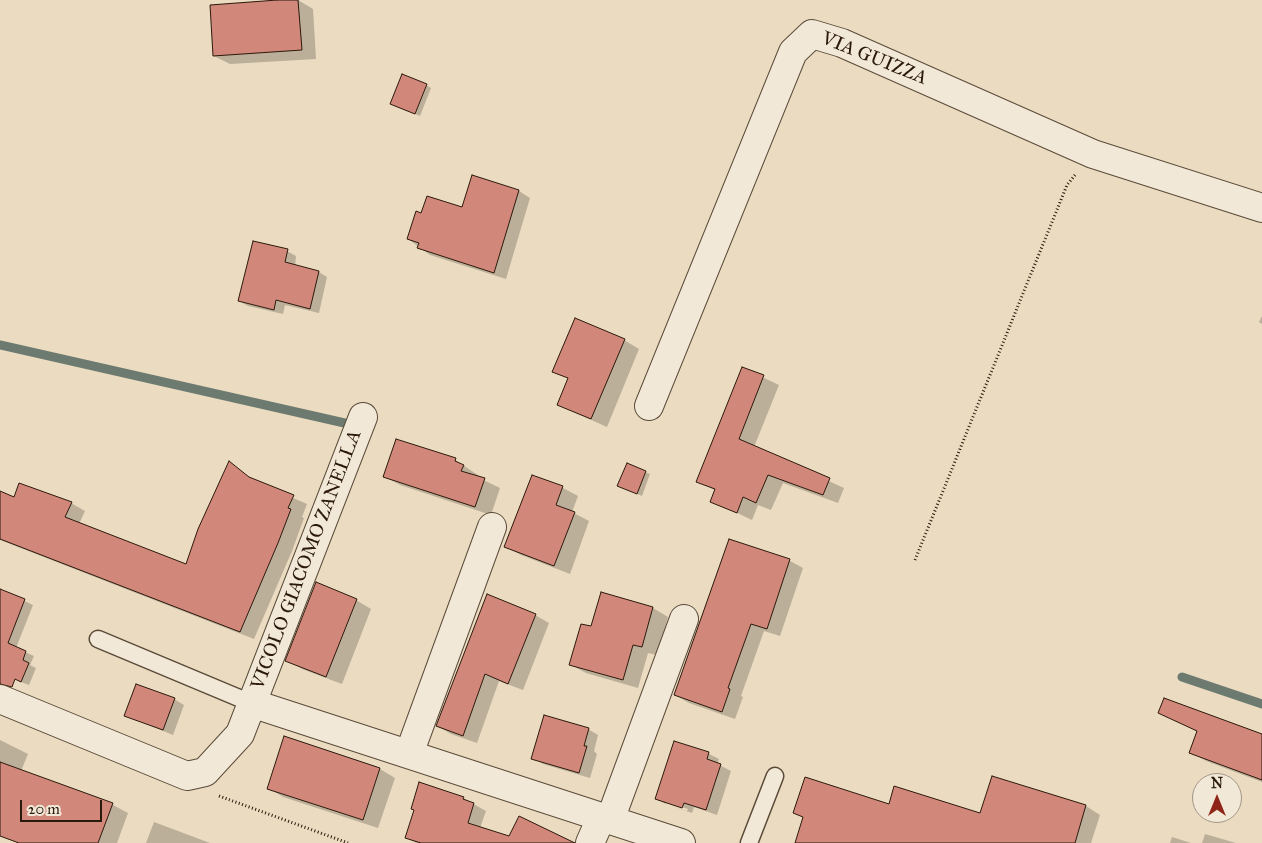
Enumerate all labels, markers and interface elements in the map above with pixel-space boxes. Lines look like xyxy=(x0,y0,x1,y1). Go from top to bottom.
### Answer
street label: VIA GUIZZA xyxy=(818,27,930,91)
street label: VICOLO GIACOMO ZANELLA xyxy=(247,427,367,693)
north arrow xyxy=(1192,773,1242,823)
text: N xyxy=(1211,775,1223,792)
scale bar xyxy=(22,790,105,822)
text: 20 m xyxy=(28,800,60,818)

